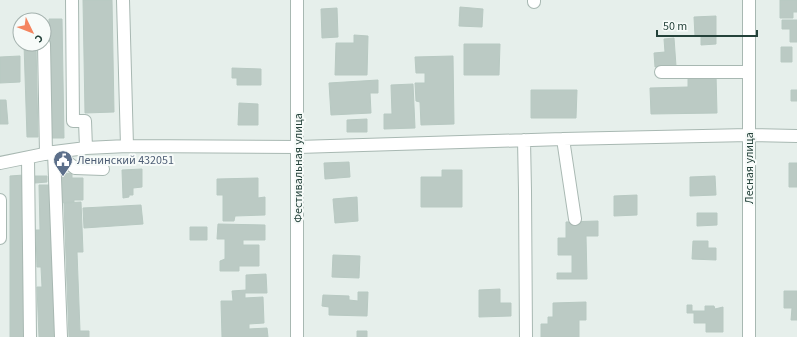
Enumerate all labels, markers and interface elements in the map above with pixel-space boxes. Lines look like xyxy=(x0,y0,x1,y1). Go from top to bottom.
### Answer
north arrow xyxy=(12,12,52,52)
scale bar xyxy=(657,12,757,38)
text: 50 m xyxy=(663,18,687,35)
text: С xyxy=(31,31,47,46)
street label: Фестивальная улица xyxy=(290,113,307,223)
street label: Лесная улица xyxy=(741,132,758,204)
public building icon: Ленинский 432051 xyxy=(52,149,74,177)
place label: Ленинский 432051 xyxy=(77,152,174,169)

